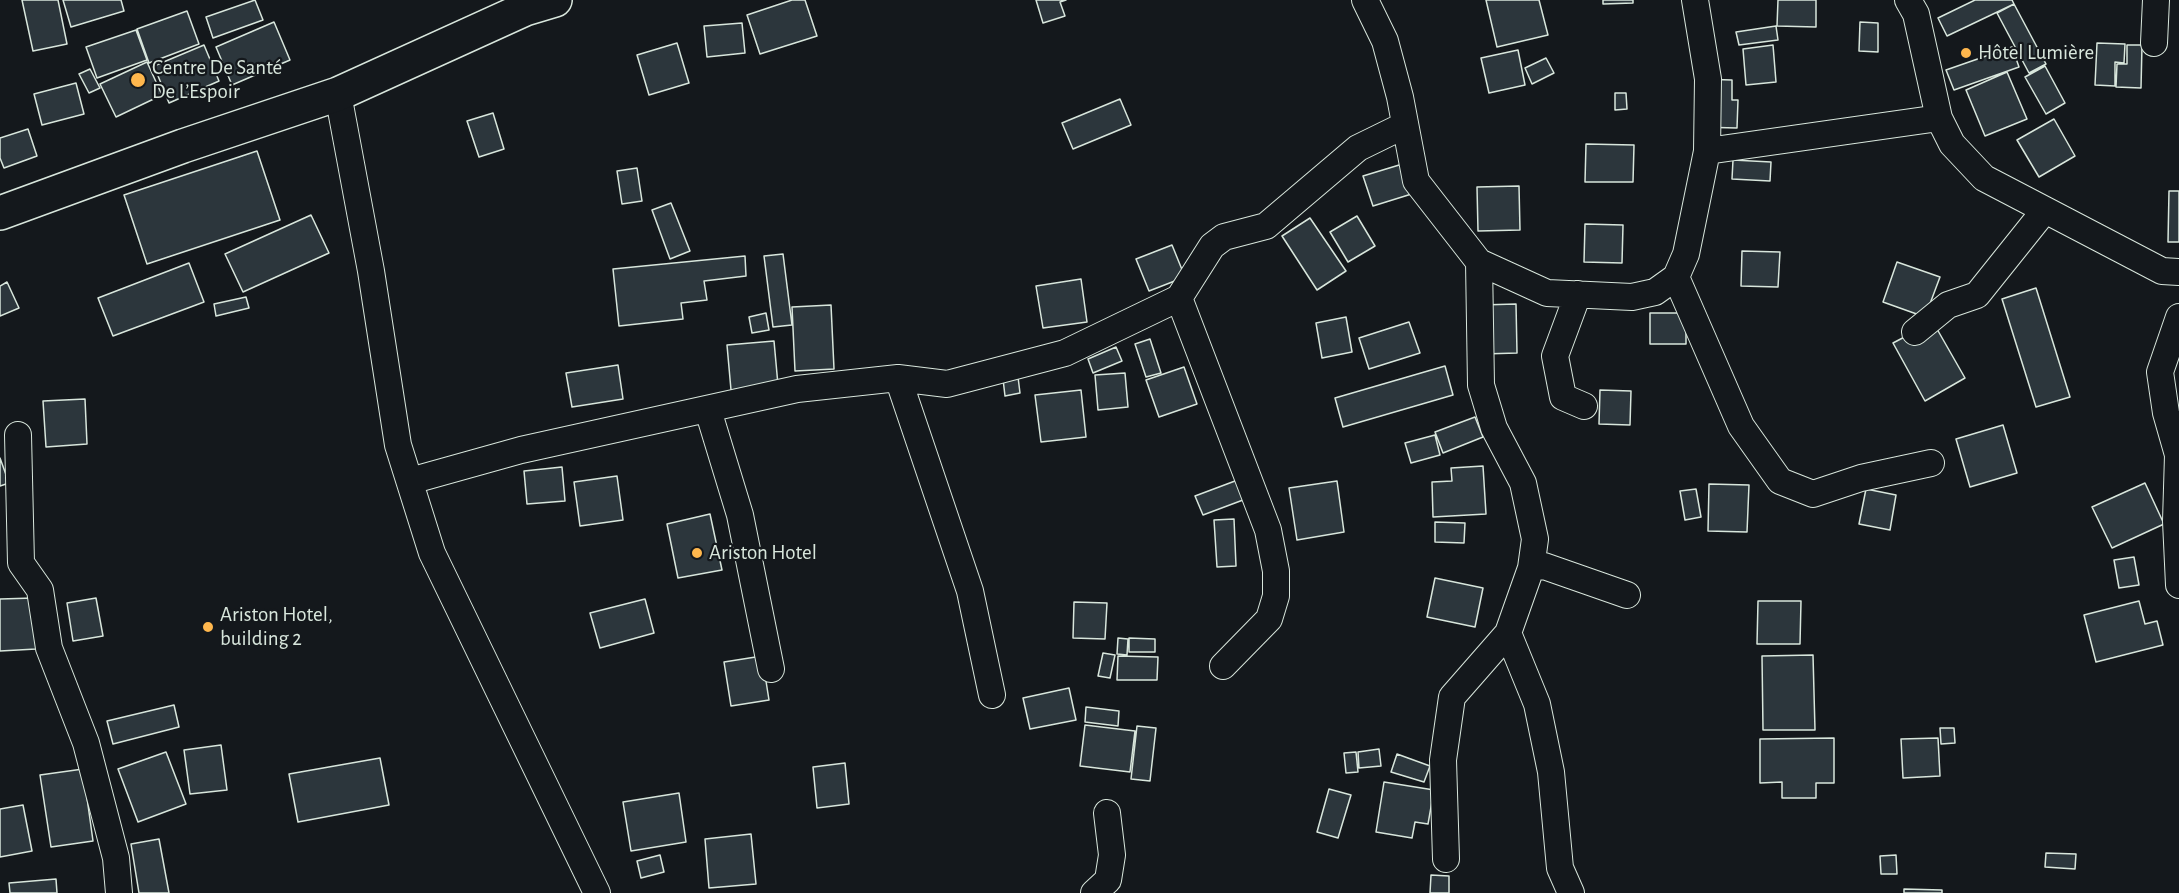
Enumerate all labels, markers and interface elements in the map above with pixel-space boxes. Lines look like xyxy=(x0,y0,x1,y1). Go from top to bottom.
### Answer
place label: Hôtel Lumière xyxy=(1978,40,2094,66)
marker: Hôtel Lumière xyxy=(1959,46,1973,60)
place label: Centre De Santé De L’Espoir xyxy=(152,55,282,105)
marker: Centre De Santé De L’Espoir xyxy=(129,71,147,89)
place label: Ariston Hotel xyxy=(709,540,817,566)
marker: Ariston Hotel xyxy=(690,546,704,560)
place label: Ariston Hotel, building 2 xyxy=(220,602,333,652)
marker: Ariston Hotel, building 2 xyxy=(201,620,215,634)

